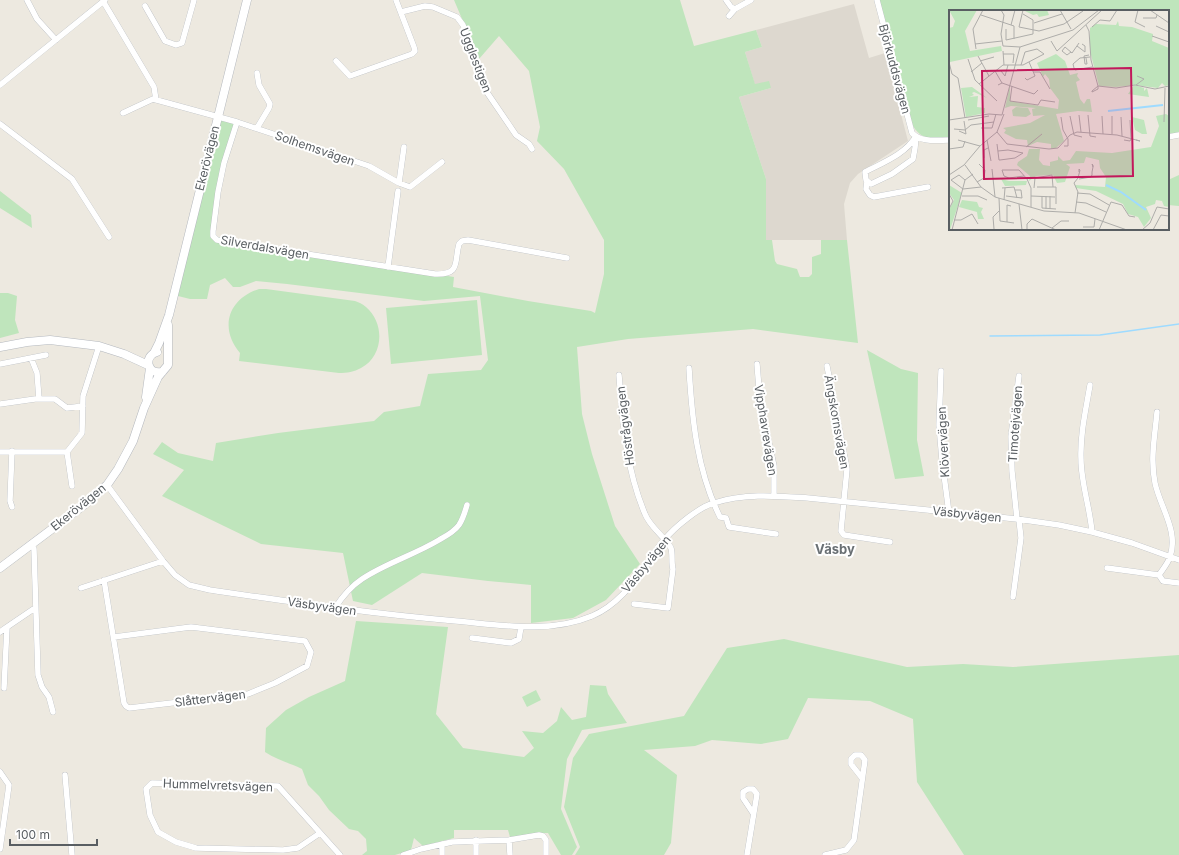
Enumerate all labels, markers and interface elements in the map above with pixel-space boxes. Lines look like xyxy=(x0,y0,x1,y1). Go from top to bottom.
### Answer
inset map xyxy=(949,10,1169,230)
street label: Björkuddsvägen xyxy=(876,23,914,115)
street label: Ugglestigen xyxy=(457,25,495,95)
street label: Ekerövägen xyxy=(192,124,222,192)
street label: Solhemsvägen xyxy=(273,127,357,169)
street label: Silverdalsvägen xyxy=(220,232,310,262)
street label: Ängskornsvägen xyxy=(821,374,853,470)
street label: Vipphavrevägen xyxy=(751,383,781,477)
street label: Höstrågvägen xyxy=(613,385,637,467)
street label: Timotejvägen xyxy=(1005,385,1025,463)
street label: Klövervägen xyxy=(934,406,952,478)
street label: Ekerövägen xyxy=(47,480,109,534)
street label: Väsbyvägen xyxy=(932,503,1002,525)
street label: Väsbyvägen xyxy=(618,532,674,596)
district label: Väsby xyxy=(815,541,855,557)
street label: Väsbyvägen xyxy=(286,594,358,618)
street label: Slåttervägen xyxy=(174,686,246,710)
street label: Hummelvretsvägen xyxy=(163,776,273,794)
scale bar xyxy=(10,821,97,847)
text: 100 m xyxy=(16,827,50,842)

